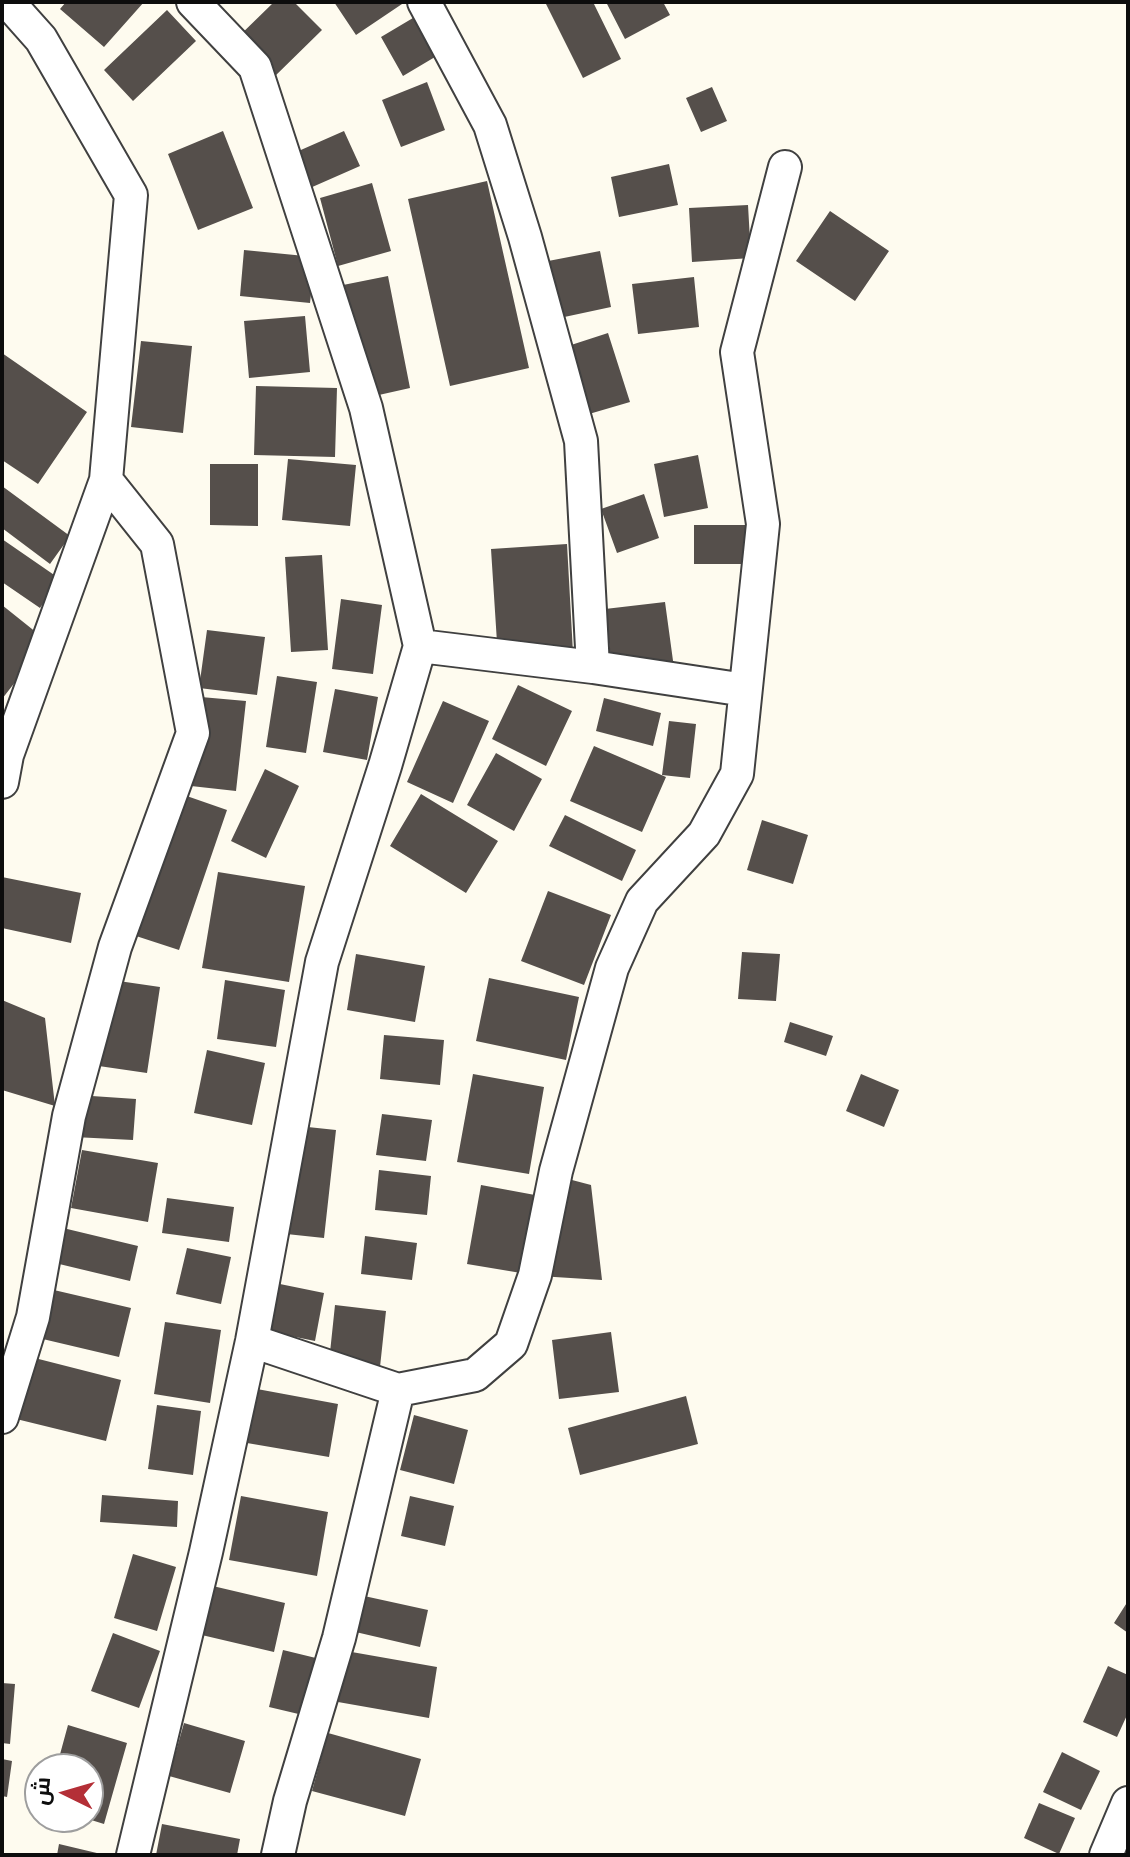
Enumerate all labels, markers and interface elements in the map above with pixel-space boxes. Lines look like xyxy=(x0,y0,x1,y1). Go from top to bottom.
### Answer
north arrow xyxy=(24,1753,104,1833)
text: ش xyxy=(27,1776,56,1806)

